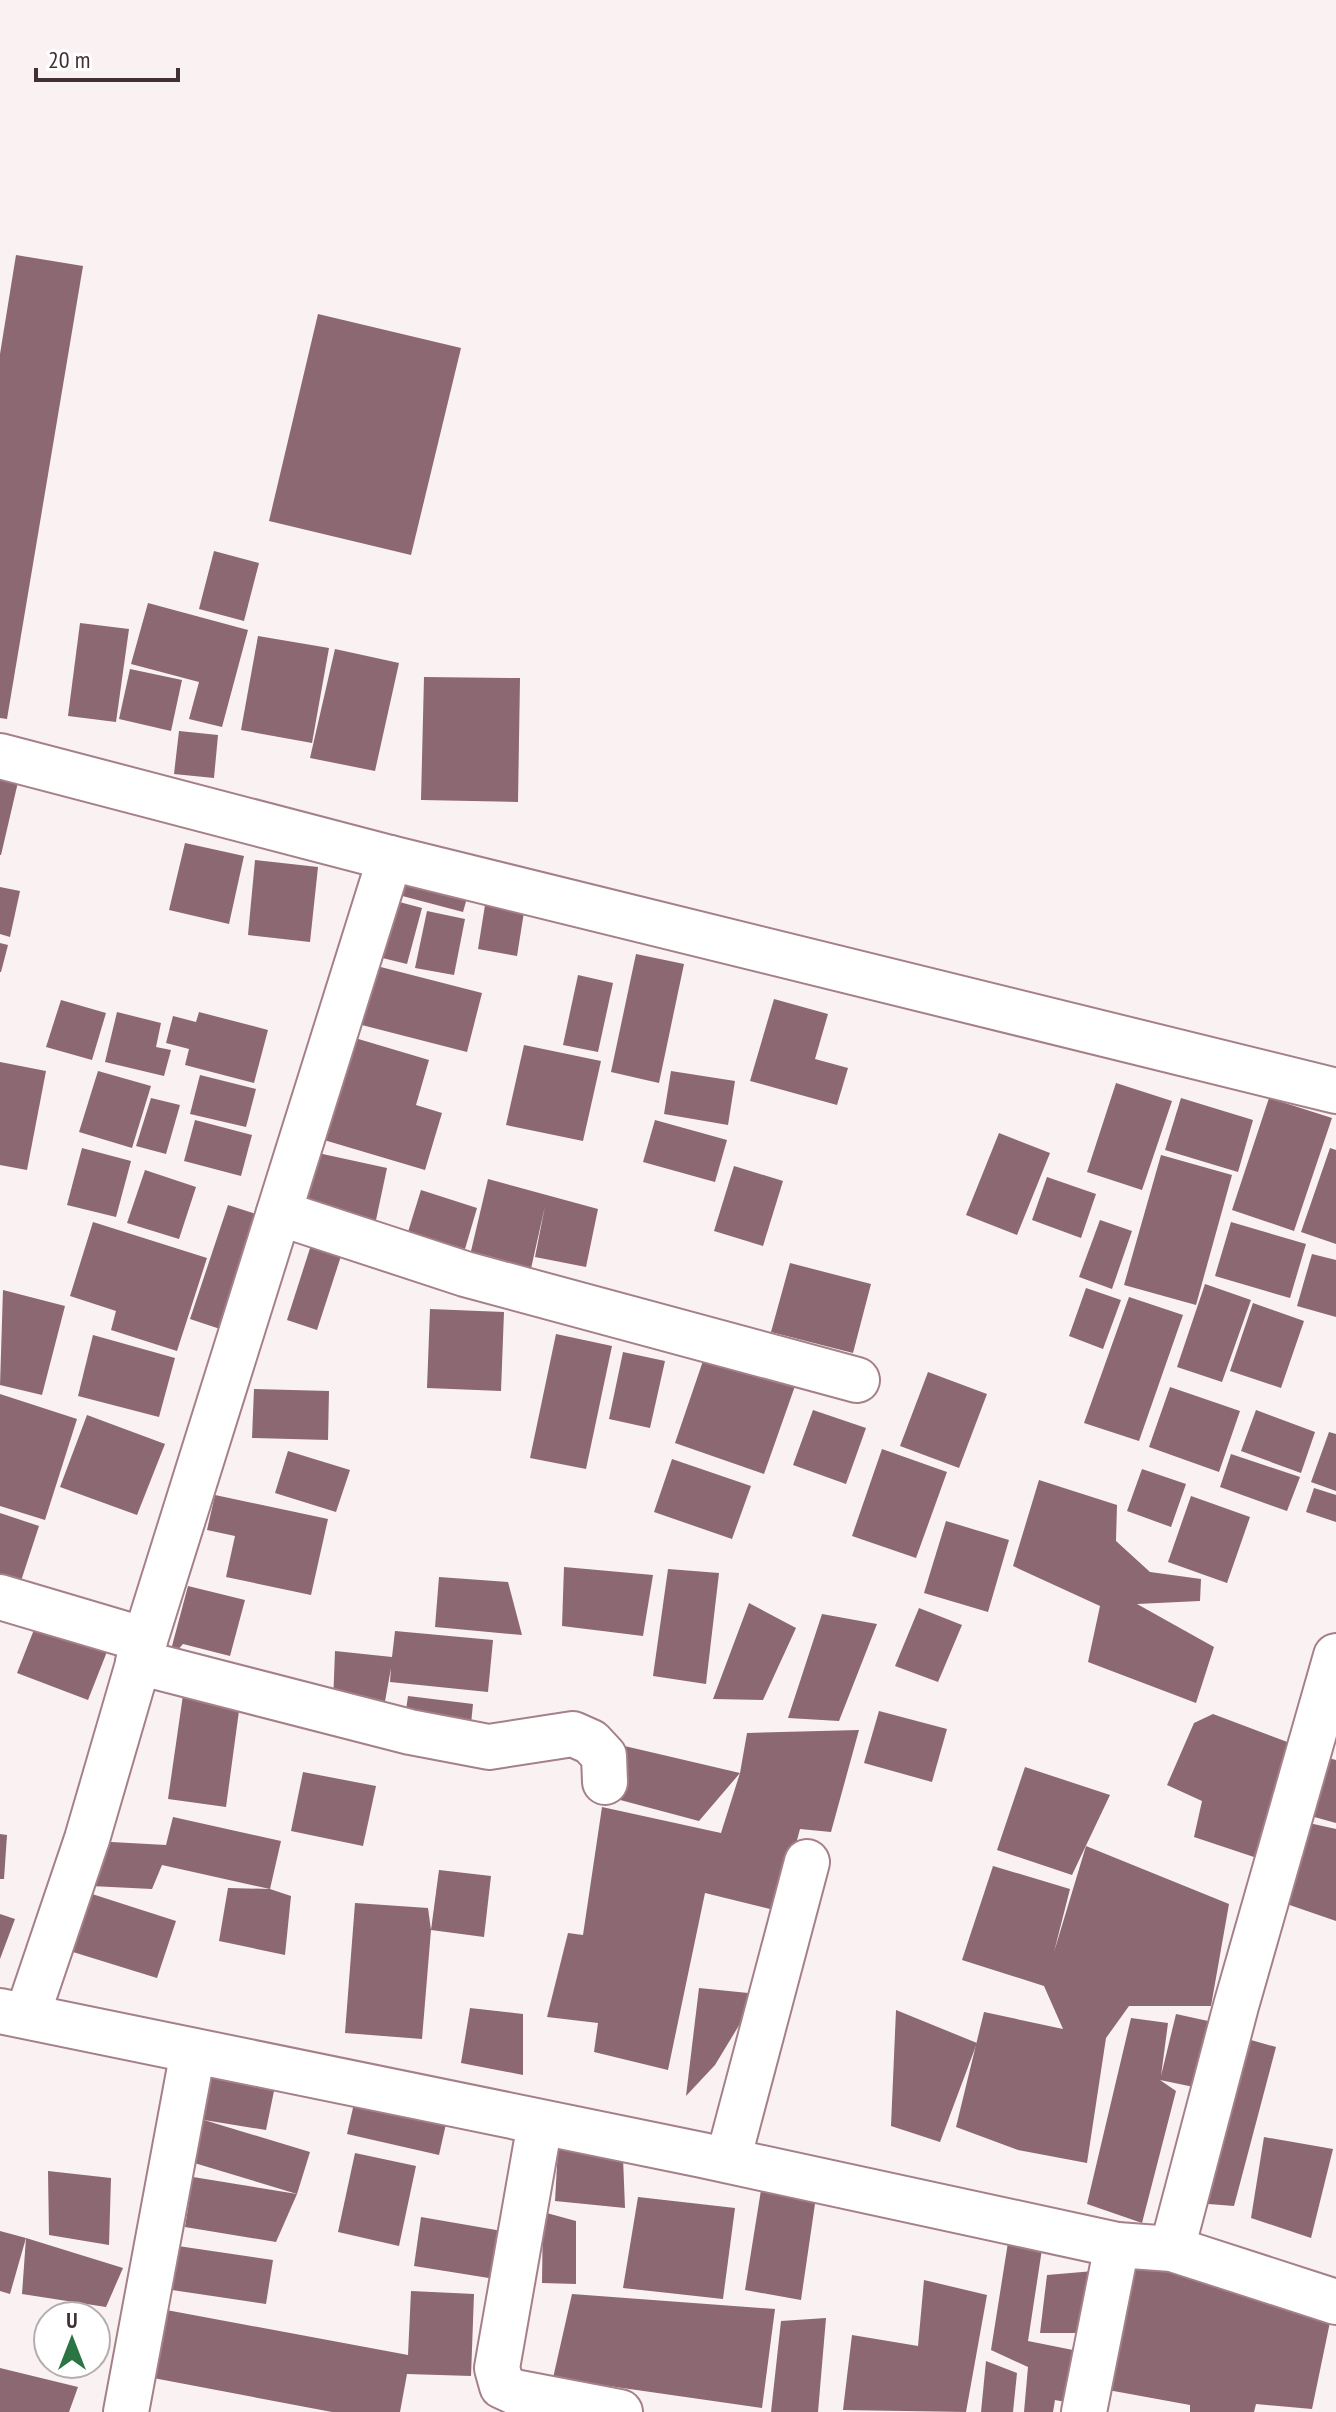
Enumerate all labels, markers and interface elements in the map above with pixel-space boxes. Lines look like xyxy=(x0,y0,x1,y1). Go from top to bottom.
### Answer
scale bar xyxy=(36,32,178,82)
text: 20 m xyxy=(48,44,90,75)
north arrow xyxy=(32,2300,112,2380)
text: U xyxy=(66,2306,78,2334)

